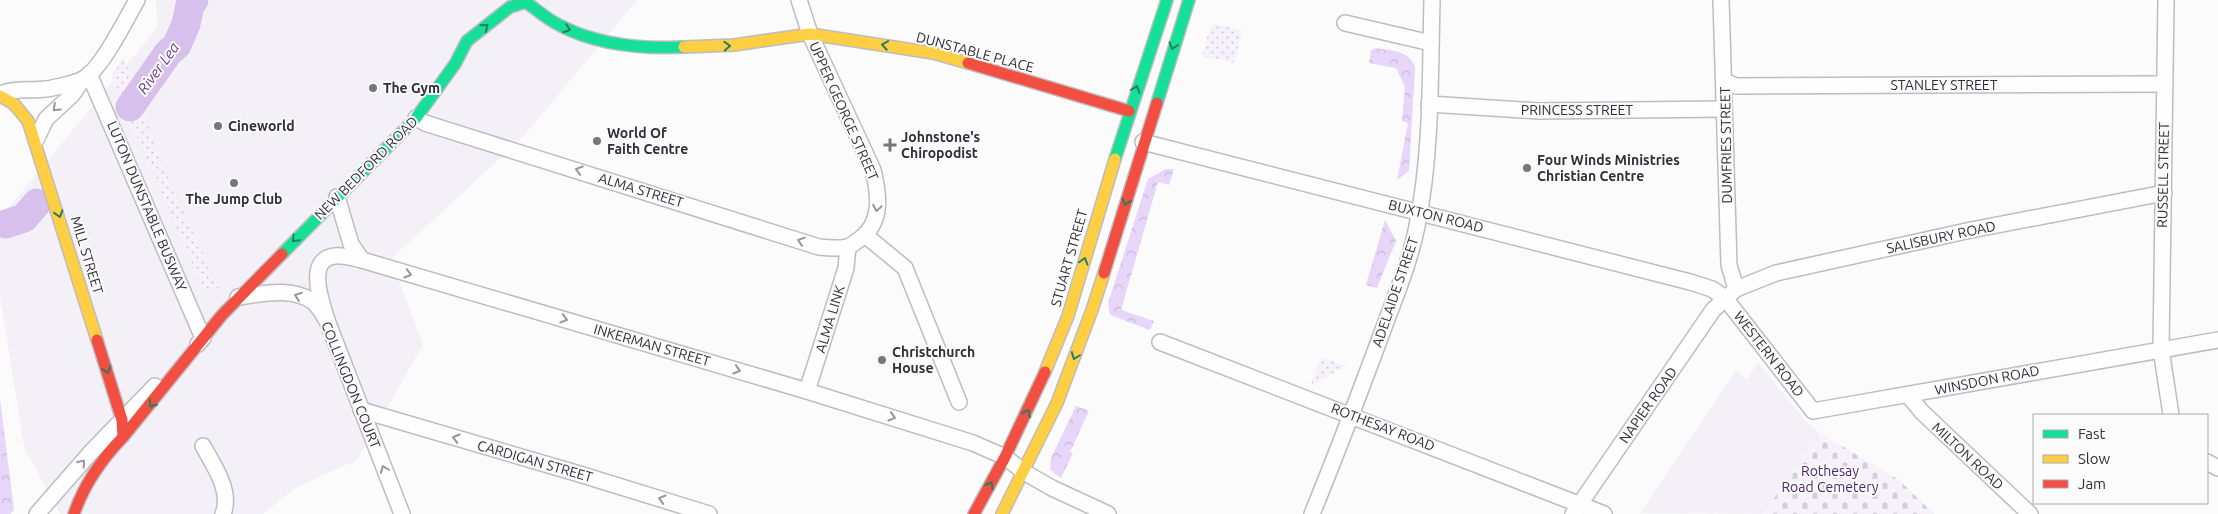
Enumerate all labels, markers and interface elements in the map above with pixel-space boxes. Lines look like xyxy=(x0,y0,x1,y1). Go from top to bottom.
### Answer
one-way arrow xyxy=(562,23,571,33)
one-way arrow xyxy=(479,24,488,32)
street label: DUNSTABLE PLACE xyxy=(914,29,1036,75)
water label: River Lea xyxy=(134,39,182,97)
street label: UPPER GEORGE STREET xyxy=(806,39,882,183)
one-way arrow xyxy=(723,40,731,51)
one-way arrow xyxy=(881,41,889,51)
one-way arrow xyxy=(1169,42,1179,50)
street label: STANLEY STREET xyxy=(1890,77,1998,93)
place label: The Gym xyxy=(383,80,440,96)
marker: The Gym xyxy=(367,82,379,94)
one-way arrow xyxy=(1130,85,1140,94)
street label: DUMFRIES STREET xyxy=(1717,86,1735,204)
one-way arrow xyxy=(53,102,62,111)
street label: PRINCESS STREET xyxy=(1521,102,1633,118)
street label: NEW BEDFORD ROAD xyxy=(311,113,421,223)
place label: Cineworld xyxy=(228,118,295,134)
street label: LUTON DUNSTABLE BUSWAY xyxy=(104,119,190,293)
marker: Cineworld xyxy=(212,120,224,132)
street label: RUSSELL STREET xyxy=(2154,122,2172,228)
place label: World Of Faith Centre xyxy=(607,125,688,157)
place label: Johnstone's Chiropodist xyxy=(901,129,981,161)
marker: World Of Faith Centre xyxy=(591,135,603,147)
marker: Johnstone's Chiropodist xyxy=(883,138,897,152)
place label: Four Winds Ministries Christian Centre xyxy=(1537,152,1680,184)
marker: Four Winds Ministries Christian Centre xyxy=(1521,162,1533,174)
one-way arrow xyxy=(575,166,584,176)
street label: ALMA STREET xyxy=(597,169,686,211)
marker: The Jump Club xyxy=(228,177,240,189)
place label: The Jump Club xyxy=(186,191,282,207)
street label: BUXTON ROAD xyxy=(1387,196,1485,236)
one-way arrow xyxy=(1121,197,1131,205)
one-way arrow xyxy=(872,204,883,212)
street label: STUART STREET xyxy=(1047,207,1091,309)
one-way arrow xyxy=(53,210,63,218)
street label: MILL STREET xyxy=(68,214,106,296)
street label: SALISBURY ROAD xyxy=(1885,218,1997,256)
one-way arrow xyxy=(292,234,301,243)
street label: ADELAIDE STREET xyxy=(1369,235,1421,349)
one-way arrow xyxy=(797,237,805,247)
one-way arrow xyxy=(1078,258,1088,266)
one-way arrow xyxy=(404,268,412,278)
street label: ALMA LINK xyxy=(812,283,848,355)
one-way arrow xyxy=(294,292,303,302)
street label: WESTERN ROAD xyxy=(1731,308,1807,400)
one-way arrow xyxy=(560,313,568,323)
street label: COLLINGDON COURT xyxy=(318,319,384,451)
street label: INKERMAN STREET xyxy=(592,321,712,369)
place label: Christchurch House xyxy=(892,344,975,376)
one-way arrow xyxy=(1071,351,1081,360)
marker: Christchurch House xyxy=(876,354,888,366)
street label: WINSDON ROAD xyxy=(1933,362,2041,398)
one-way arrow xyxy=(732,364,741,374)
street label: NAPIER ROAD xyxy=(1616,364,1680,446)
one-way arrow xyxy=(102,365,112,373)
one-way arrow xyxy=(149,398,157,407)
street label: ROTHESAY ROAD xyxy=(1329,400,1437,454)
one-way arrow xyxy=(1020,409,1031,418)
one-way arrow xyxy=(888,412,896,422)
legend xyxy=(2033,414,2208,504)
street label: MILTON ROAD xyxy=(1929,419,2007,493)
text: Fast xyxy=(2078,425,2106,442)
one-way arrow xyxy=(453,433,461,443)
street label: CARDIGAN STREET xyxy=(476,437,595,485)
text: Slow xyxy=(2078,450,2111,467)
one-way arrow xyxy=(76,459,85,468)
park label: Rothesay Road Cemetery xyxy=(1781,463,1879,495)
one-way arrow xyxy=(380,465,390,473)
text: Jam xyxy=(2078,475,2106,492)
one-way arrow xyxy=(984,482,994,491)
one-way arrow xyxy=(659,495,667,505)

